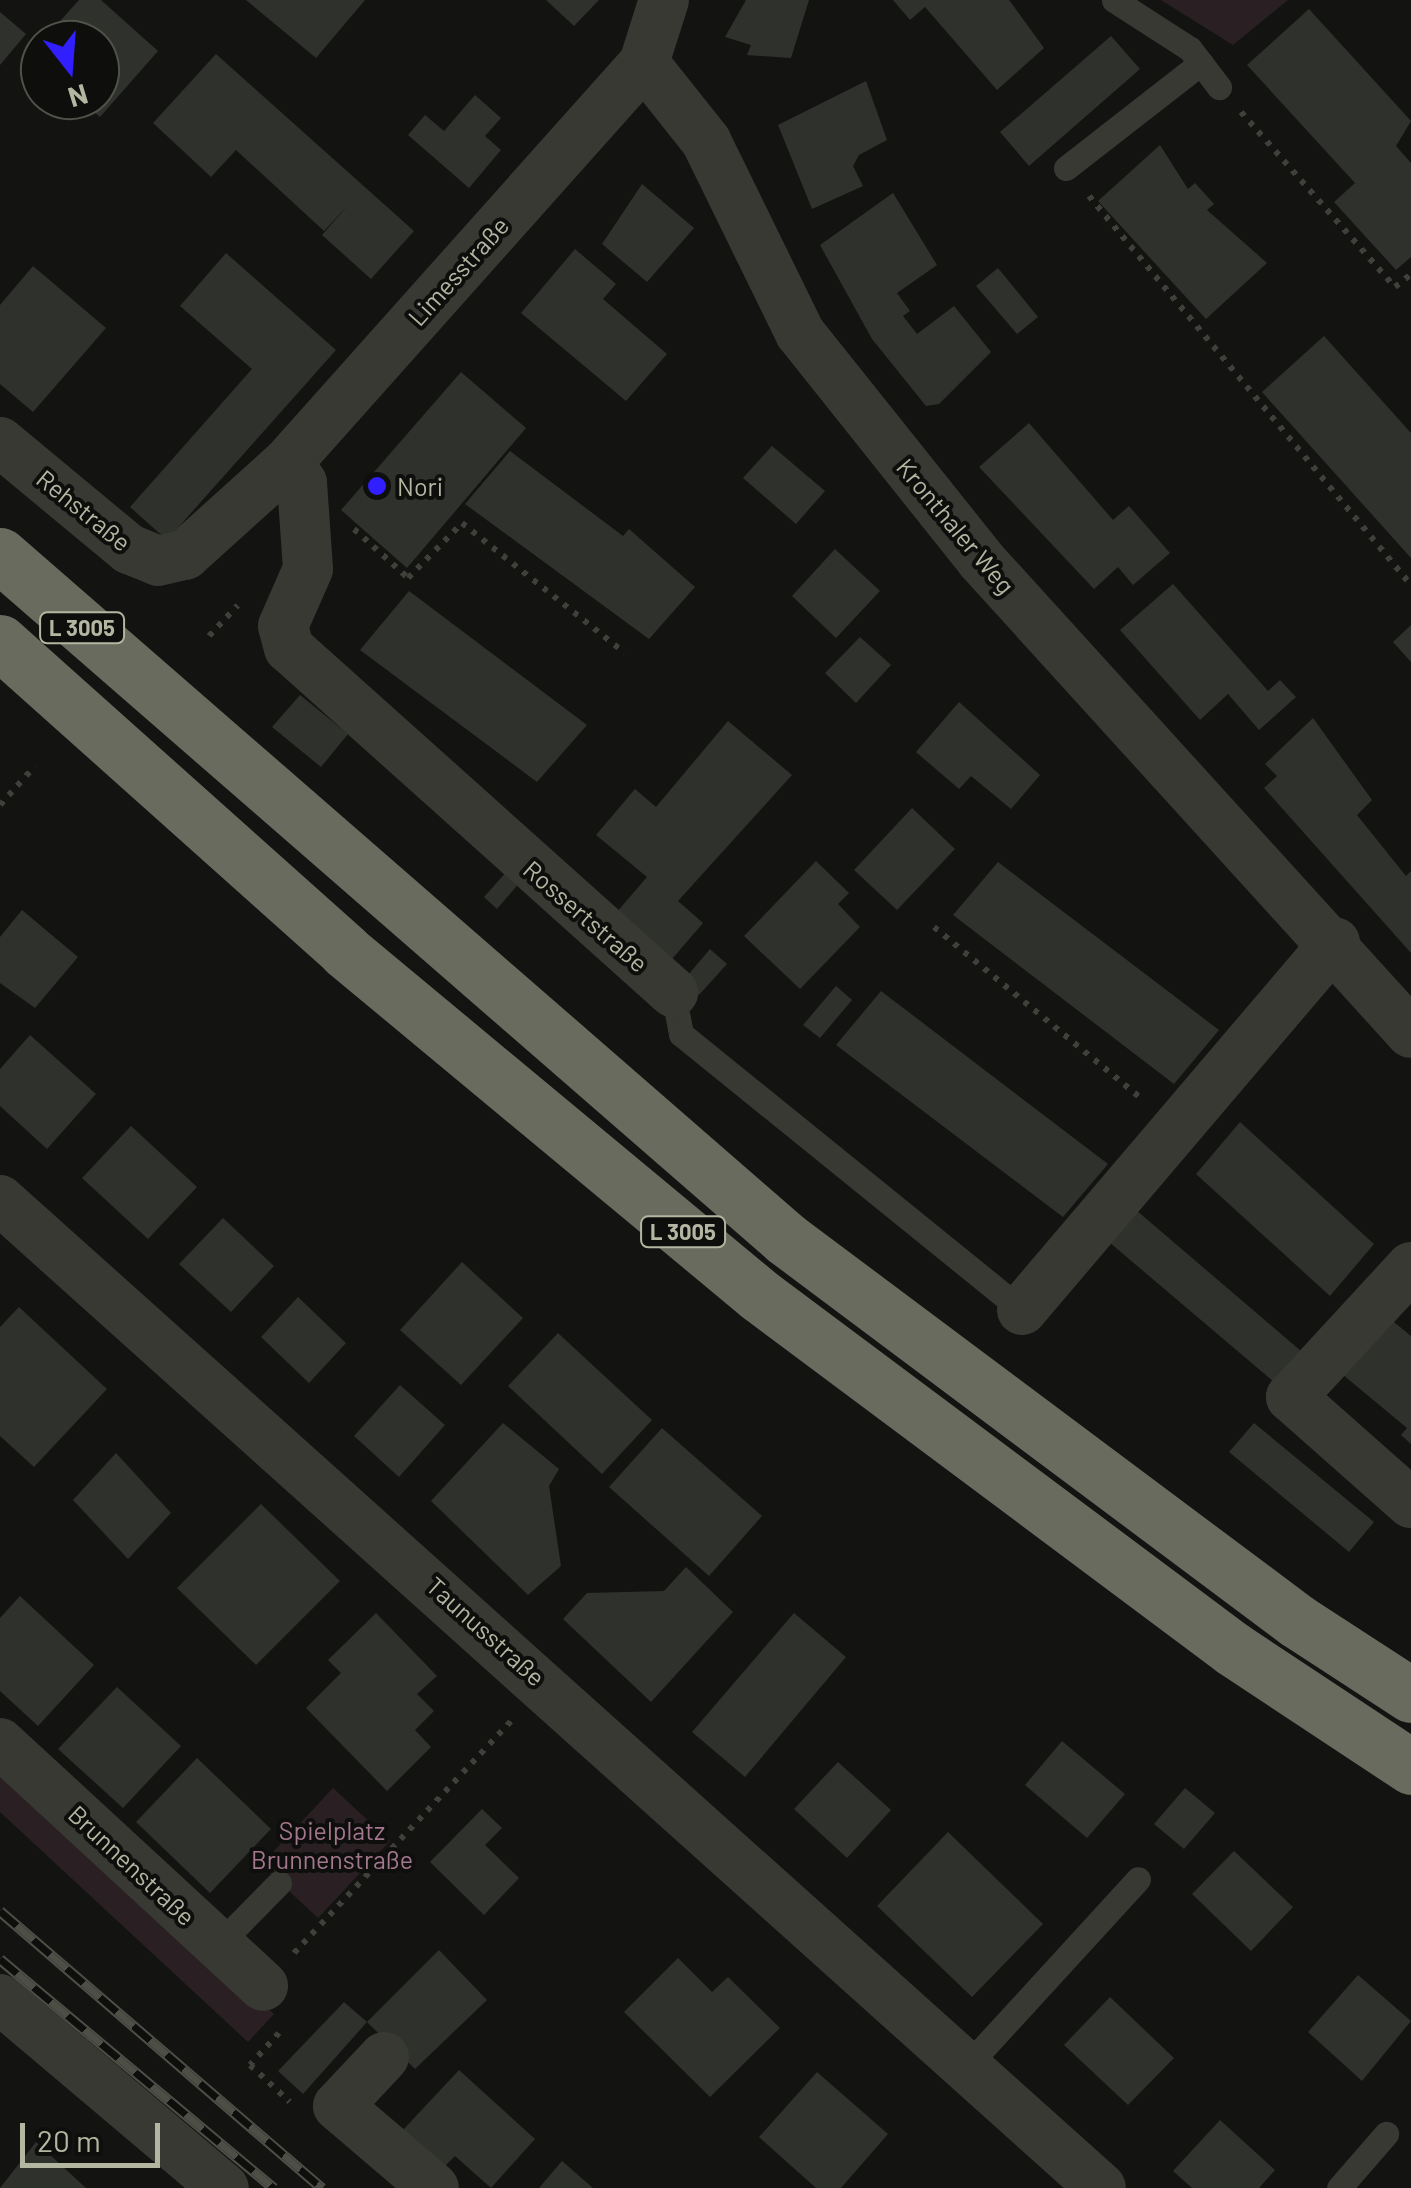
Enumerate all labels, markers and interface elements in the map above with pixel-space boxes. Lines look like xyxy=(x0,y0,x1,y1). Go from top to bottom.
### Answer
north arrow xyxy=(20,20,120,120)
text: N xyxy=(64,78,92,116)
street label: Limesstraße xyxy=(401,210,515,332)
street label: Kronthaler Weg xyxy=(891,452,1021,600)
street label: Rehstraße xyxy=(31,463,137,557)
place label: Nori xyxy=(397,471,443,501)
marker: Nori xyxy=(366,475,388,497)
road number: L 3005 xyxy=(37,611,127,645)
street label: Rossertstraße xyxy=(518,854,654,978)
road number: L 3005 xyxy=(638,1215,728,1249)
street label: Taunusstraße xyxy=(421,1570,551,1692)
street label: Brunnenstraße xyxy=(63,1799,201,1931)
park label: Spielplatz Brunnenstraße xyxy=(251,1816,413,1875)
scale bar xyxy=(25,2103,165,2165)
text: 20 m xyxy=(37,2122,101,2158)

